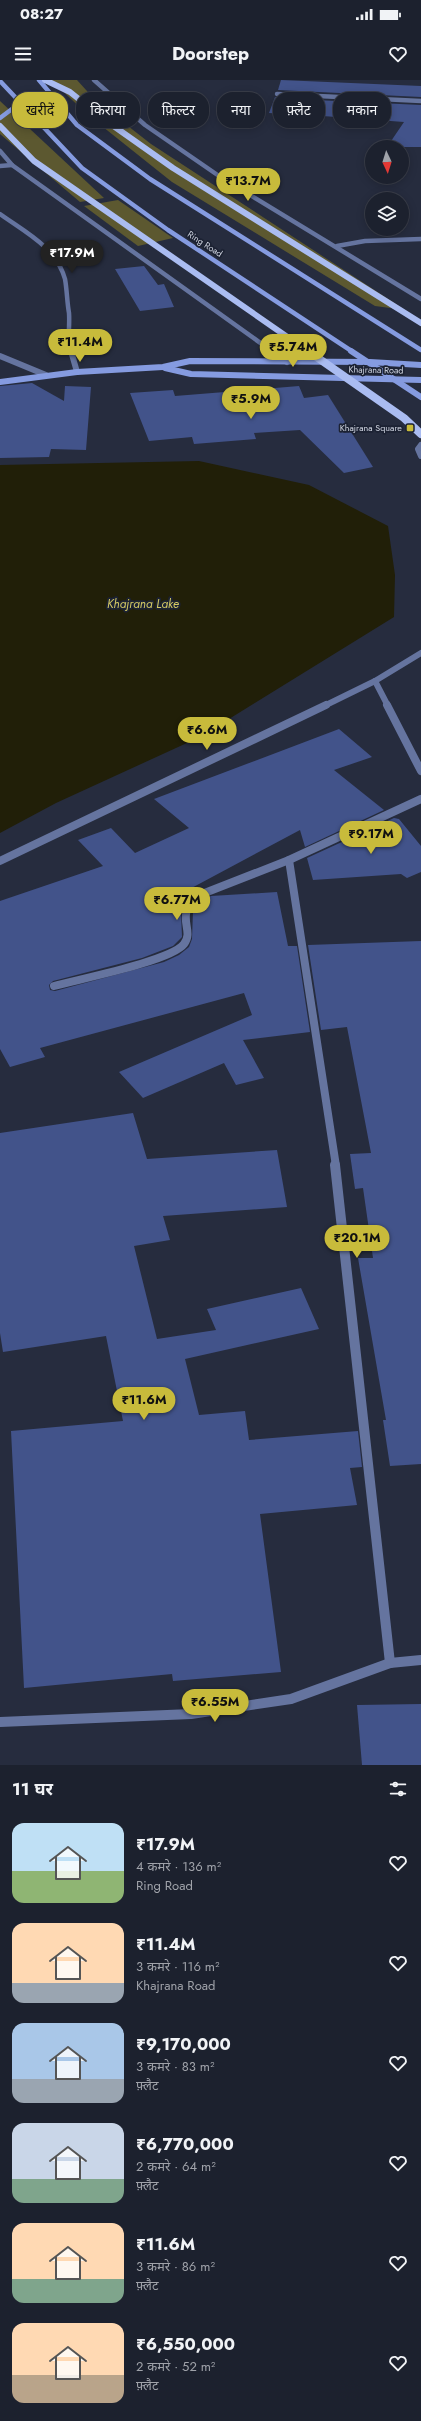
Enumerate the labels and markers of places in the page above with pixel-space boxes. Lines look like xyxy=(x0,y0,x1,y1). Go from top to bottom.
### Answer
pin: ₹13.7M xyxy=(215,168,281,202)
pin: ₹17.9M xyxy=(39,240,105,274)
pin: ₹11.4M xyxy=(47,329,113,363)
pin: ₹5.74M xyxy=(260,334,326,368)
pin: ₹5.9M xyxy=(223,386,279,420)
place label: Khajrana Square xyxy=(340,421,402,434)
marker: Khajrana Square xyxy=(405,423,415,433)
pin: ₹6.6M xyxy=(179,717,235,751)
pin: ₹9.17M xyxy=(338,821,404,855)
pin: ₹6.77M xyxy=(144,887,210,921)
pin: ₹20.1M xyxy=(324,1225,390,1259)
pin: ₹11.6M xyxy=(111,1387,177,1421)
pin: ₹6.55M xyxy=(182,1689,248,1723)

